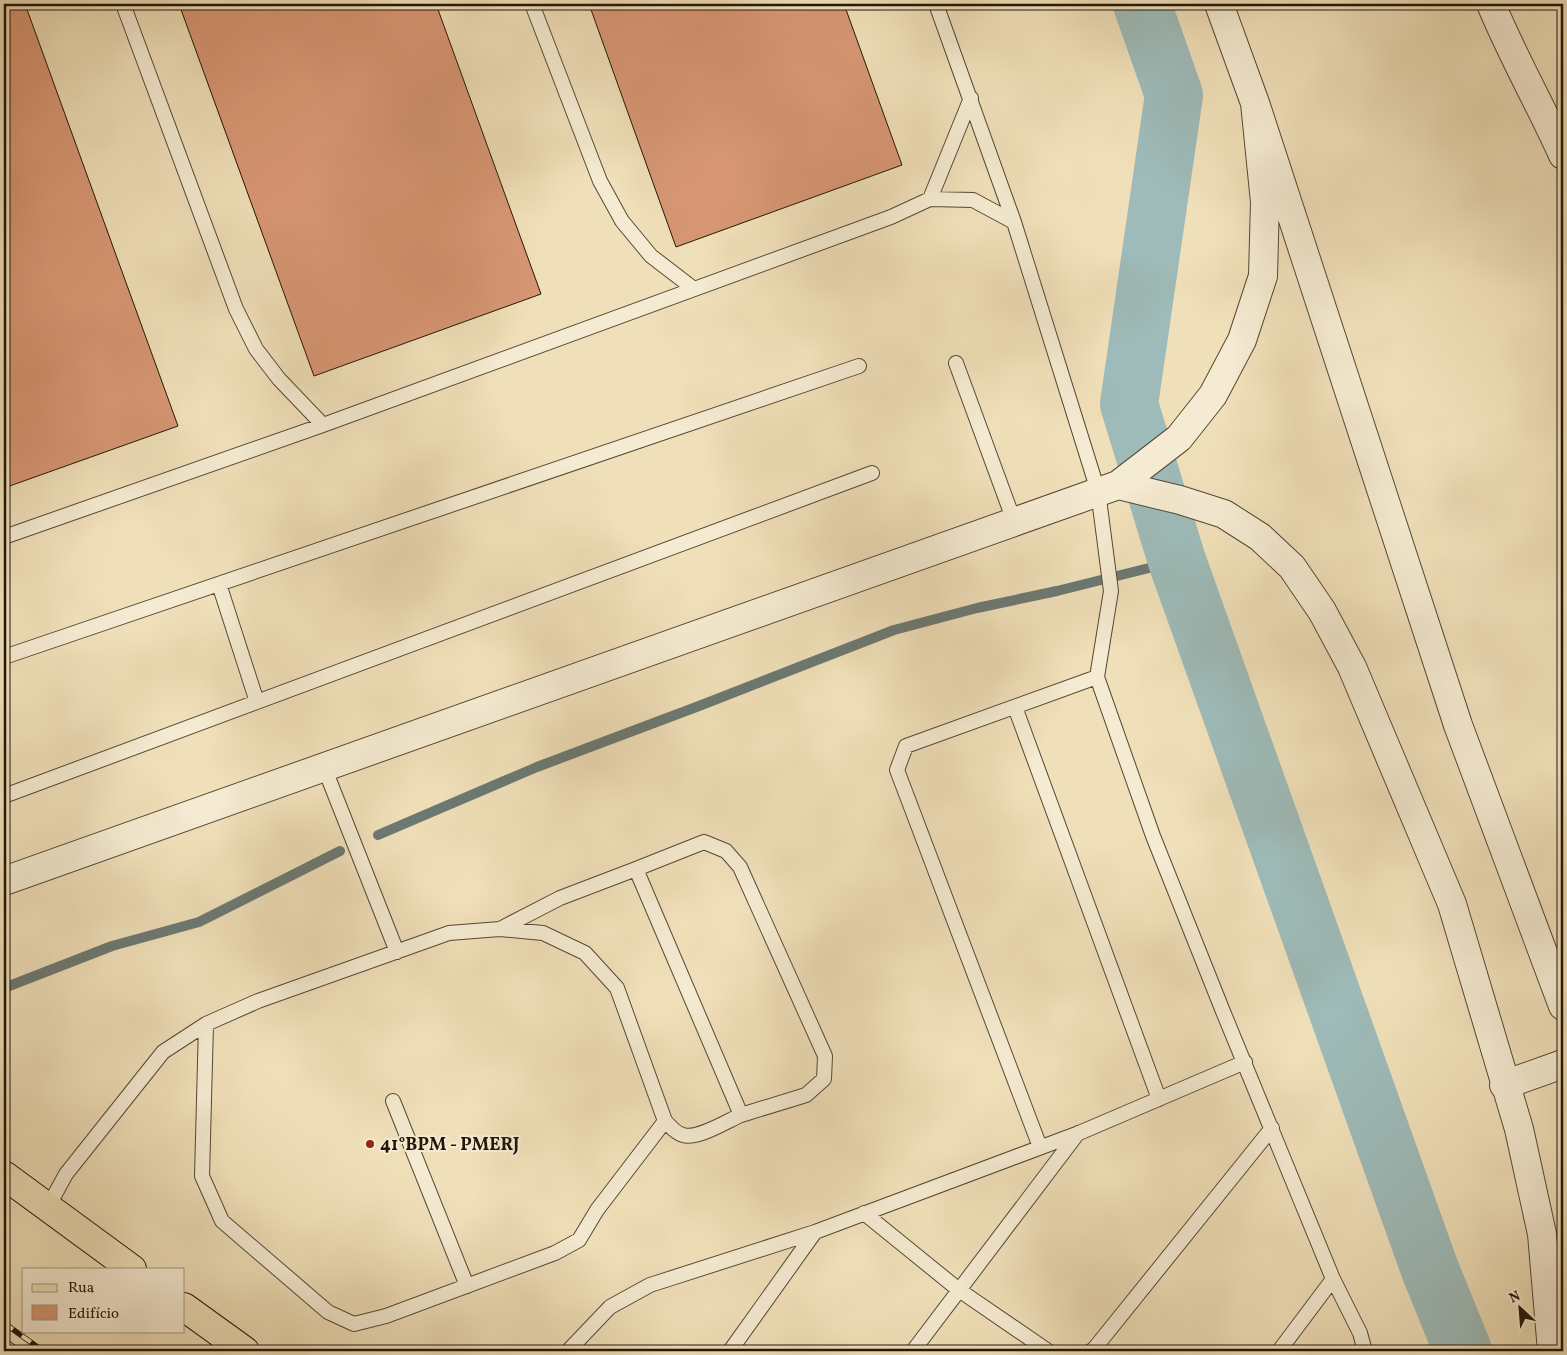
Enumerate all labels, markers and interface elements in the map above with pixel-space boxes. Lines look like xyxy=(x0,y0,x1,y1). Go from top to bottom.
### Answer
place label: 41°BPM - PMERJ xyxy=(380,1133,520,1158)
marker: 41°BPM - PMERJ xyxy=(364,1138,376,1150)
legend xyxy=(22,1268,185,1332)
text: Rua xyxy=(68,1278,94,1299)
north arrow xyxy=(1494,1282,1544,1332)
text: N xyxy=(1506,1287,1524,1308)
text: Edifício xyxy=(68,1304,119,1325)

